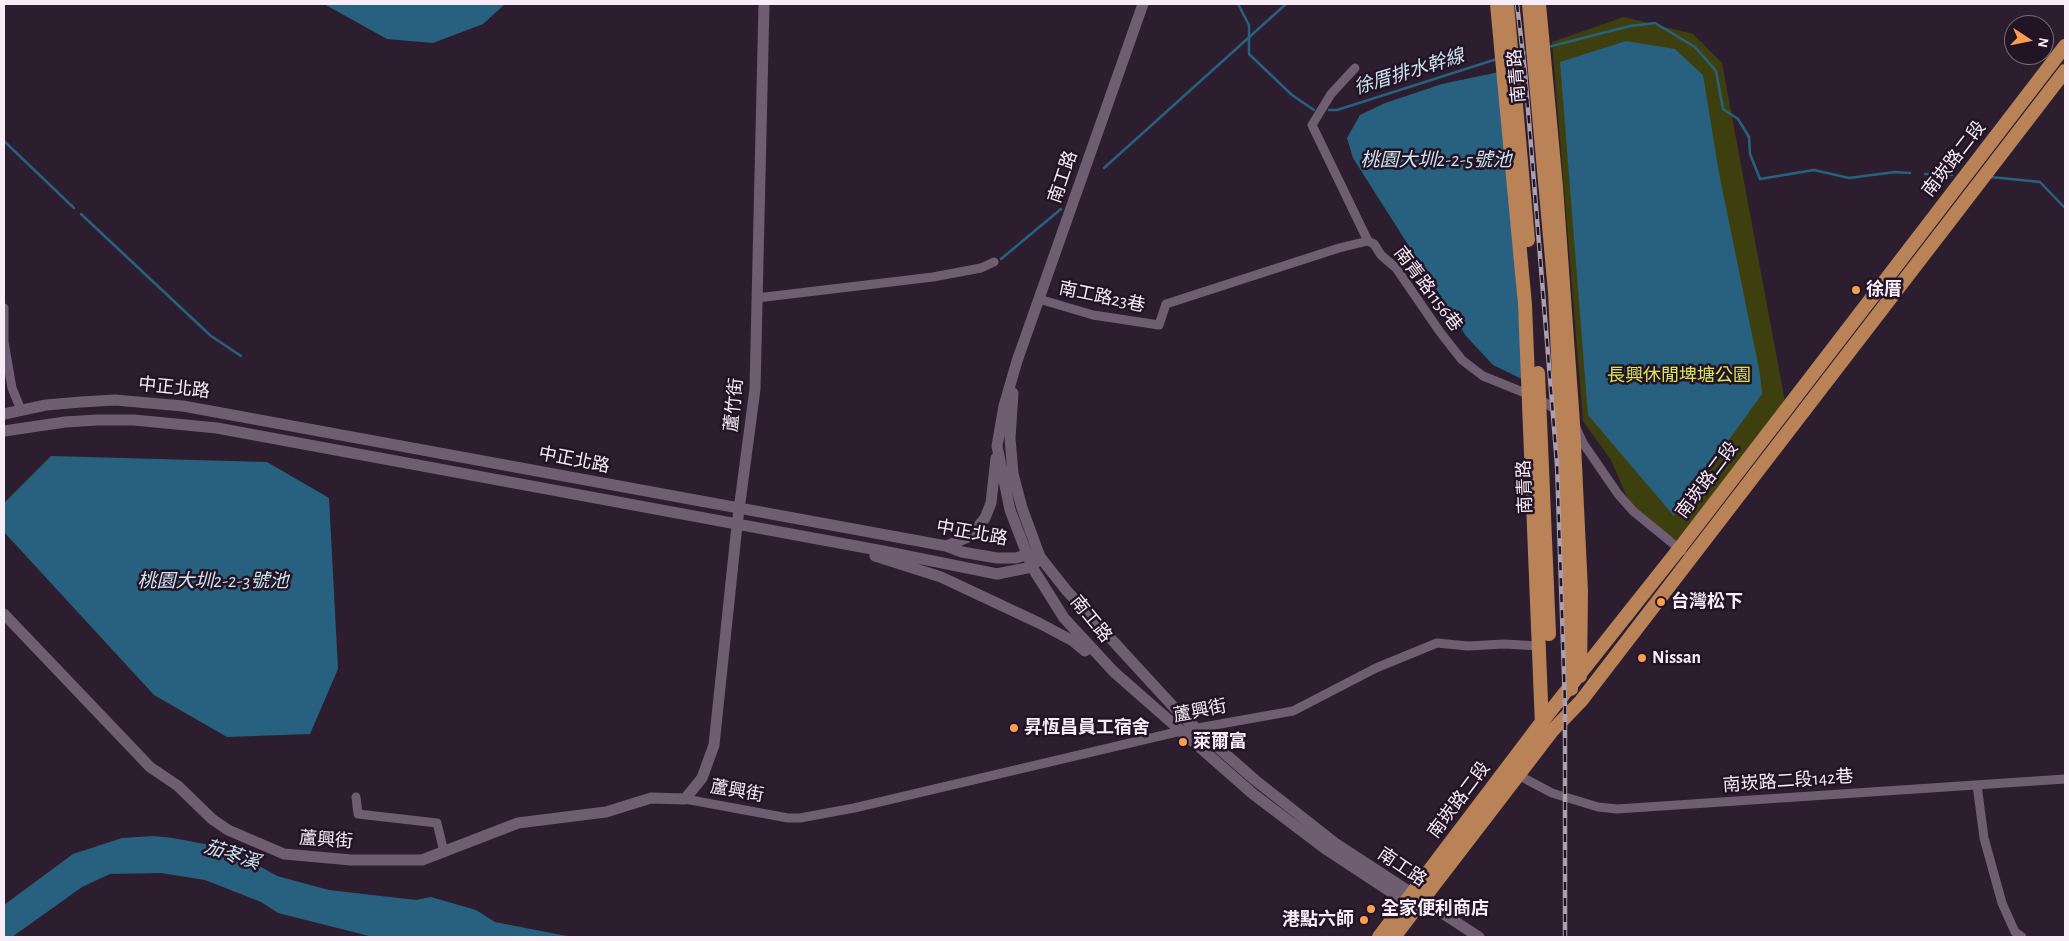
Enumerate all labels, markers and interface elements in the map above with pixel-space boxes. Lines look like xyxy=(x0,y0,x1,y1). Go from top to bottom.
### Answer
north arrow xyxy=(2004,15,2054,65)
text: N xyxy=(2035,37,2051,49)
water label: 徐厝排水幹線 xyxy=(1351,44,1467,100)
street label: 南青路 xyxy=(1504,48,1530,104)
street label: 南崁路二段 xyxy=(1918,117,1990,201)
street label: 南工路 xyxy=(1044,148,1082,206)
water label: 桃園大圳2-2-5號池 xyxy=(1361,149,1511,171)
street label: 南青路1156巷 xyxy=(1389,242,1467,336)
street label: 南工路23巷 xyxy=(1057,277,1147,317)
place label: 徐厝 xyxy=(1866,279,1902,301)
marker: 徐厝 xyxy=(1850,284,1862,296)
park label: 長興休閒埤塘公園 xyxy=(1607,365,1751,387)
street label: 中正北路 xyxy=(137,373,211,403)
street label: 蘆竹街 xyxy=(720,377,748,433)
street label: 南崁路二段 xyxy=(1671,438,1743,522)
street label: 中正北路 xyxy=(537,443,611,477)
street label: 南青路 xyxy=(1513,460,1537,514)
street label: 中正北路 xyxy=(935,516,1009,550)
water label: 桃園大圳2-2-3號池 xyxy=(138,570,288,592)
street label: 南工路 xyxy=(1066,591,1116,647)
place label: 台灣松下 xyxy=(1671,591,1743,613)
marker: 台灣松下 xyxy=(1655,596,1667,608)
place label: Nissan xyxy=(1652,647,1701,669)
marker: Nissan xyxy=(1636,652,1648,664)
street label: 蘆興街 xyxy=(1171,695,1229,727)
place label: 昇恆昌員工宿舍 xyxy=(1024,717,1150,739)
marker: 昇恆昌員工宿舍 xyxy=(1008,722,1020,734)
place label: 萊爾富 xyxy=(1193,731,1247,753)
marker: 萊爾富 xyxy=(1177,736,1189,748)
street label: 南崁路二段 xyxy=(1423,758,1495,842)
street label: 南崁路二段142巷 xyxy=(1722,766,1854,796)
street label: 蘆興街 xyxy=(709,776,765,806)
street label: 蘆興街 xyxy=(298,827,354,853)
water label: 茄苳溪 xyxy=(201,835,263,875)
street label: 南工路 xyxy=(1374,843,1430,891)
place label: 全家便利商店 xyxy=(1381,898,1489,920)
marker: 全家便利商店 xyxy=(1365,903,1377,915)
place label: 港點六師 xyxy=(1282,909,1354,931)
marker: 港點六師 xyxy=(1358,914,1370,926)

